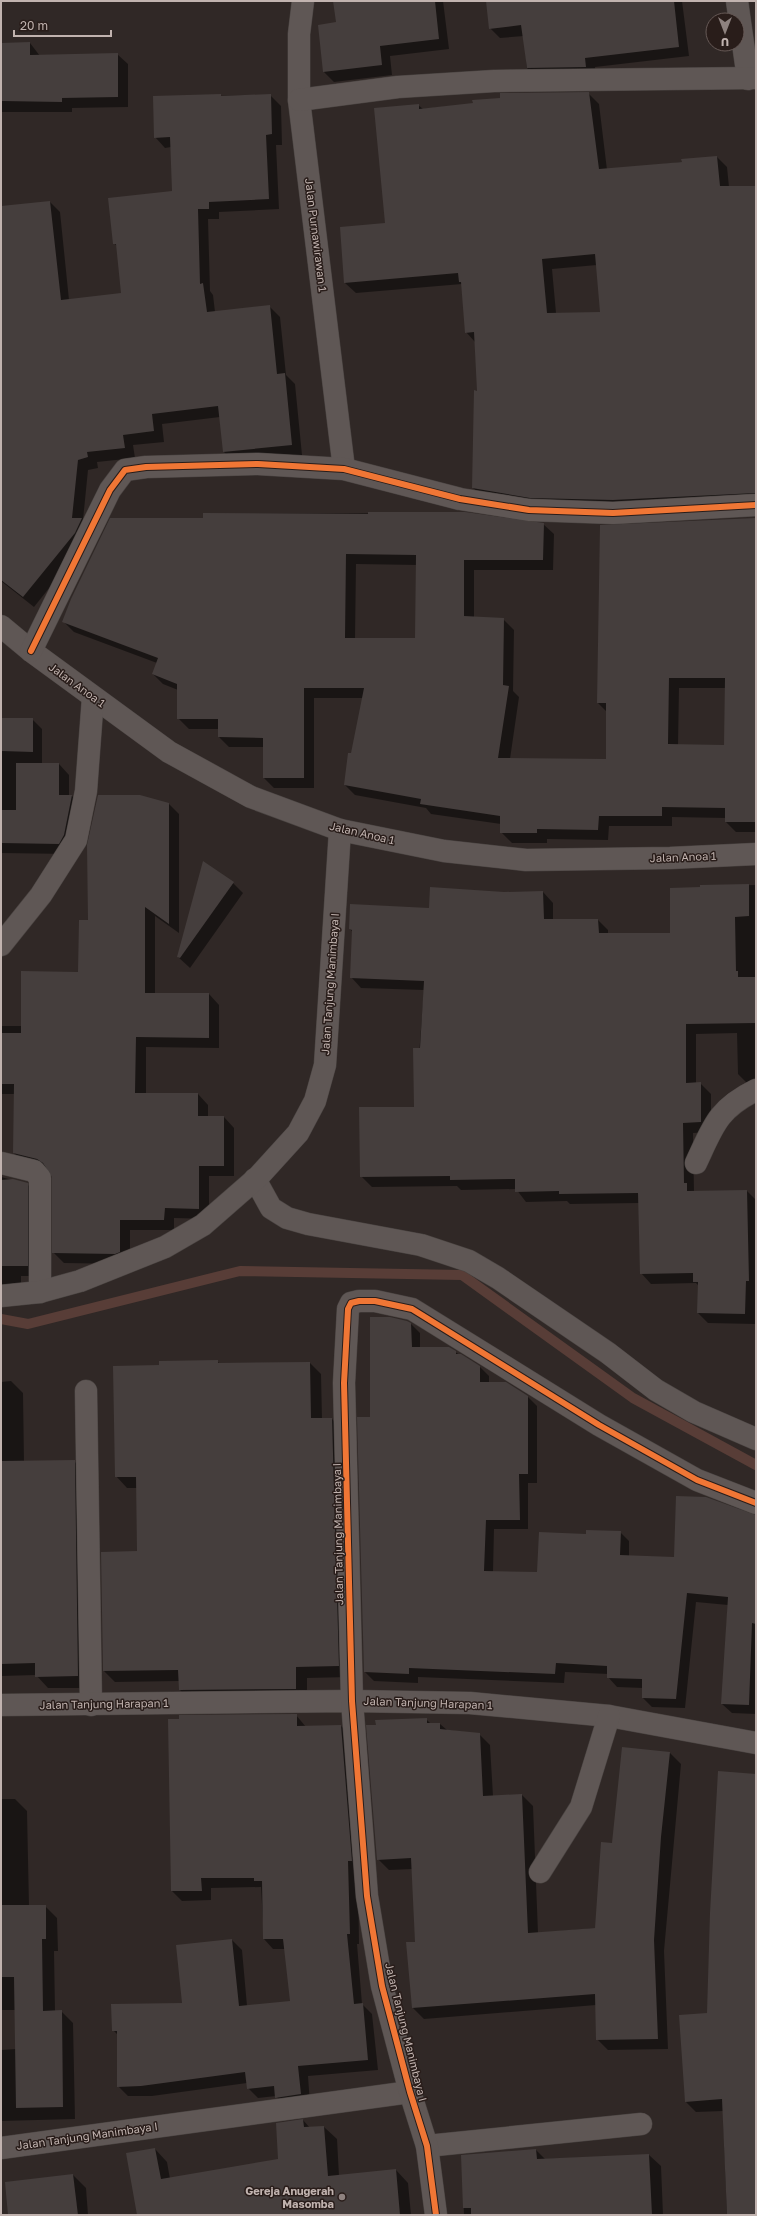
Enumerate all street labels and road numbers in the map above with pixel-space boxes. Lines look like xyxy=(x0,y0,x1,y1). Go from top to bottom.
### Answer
street label: Jalan Purnawirawan 1 xyxy=(303,177,330,293)
street label: Jalan Anoa 1 xyxy=(47,660,108,709)
street label: Jalan Anoa 1 xyxy=(328,819,396,846)
street label: Jalan Anoa 1 xyxy=(649,849,716,864)
street label: Jalan Tanjung Manimbaya I xyxy=(318,912,341,1055)
street label: Jalan Tanjung Manimbaya I xyxy=(330,1463,345,1605)
street label: Jalan Tanjung Harapan 1 xyxy=(363,1694,493,1711)
street label: Jalan Tanjung Harapan 1 xyxy=(39,1696,169,1711)
street label: Jalan Tanjung Manimbaya I xyxy=(383,1961,430,2103)
street label: Jalan Tanjung Manimbaya I xyxy=(16,2119,158,2152)

